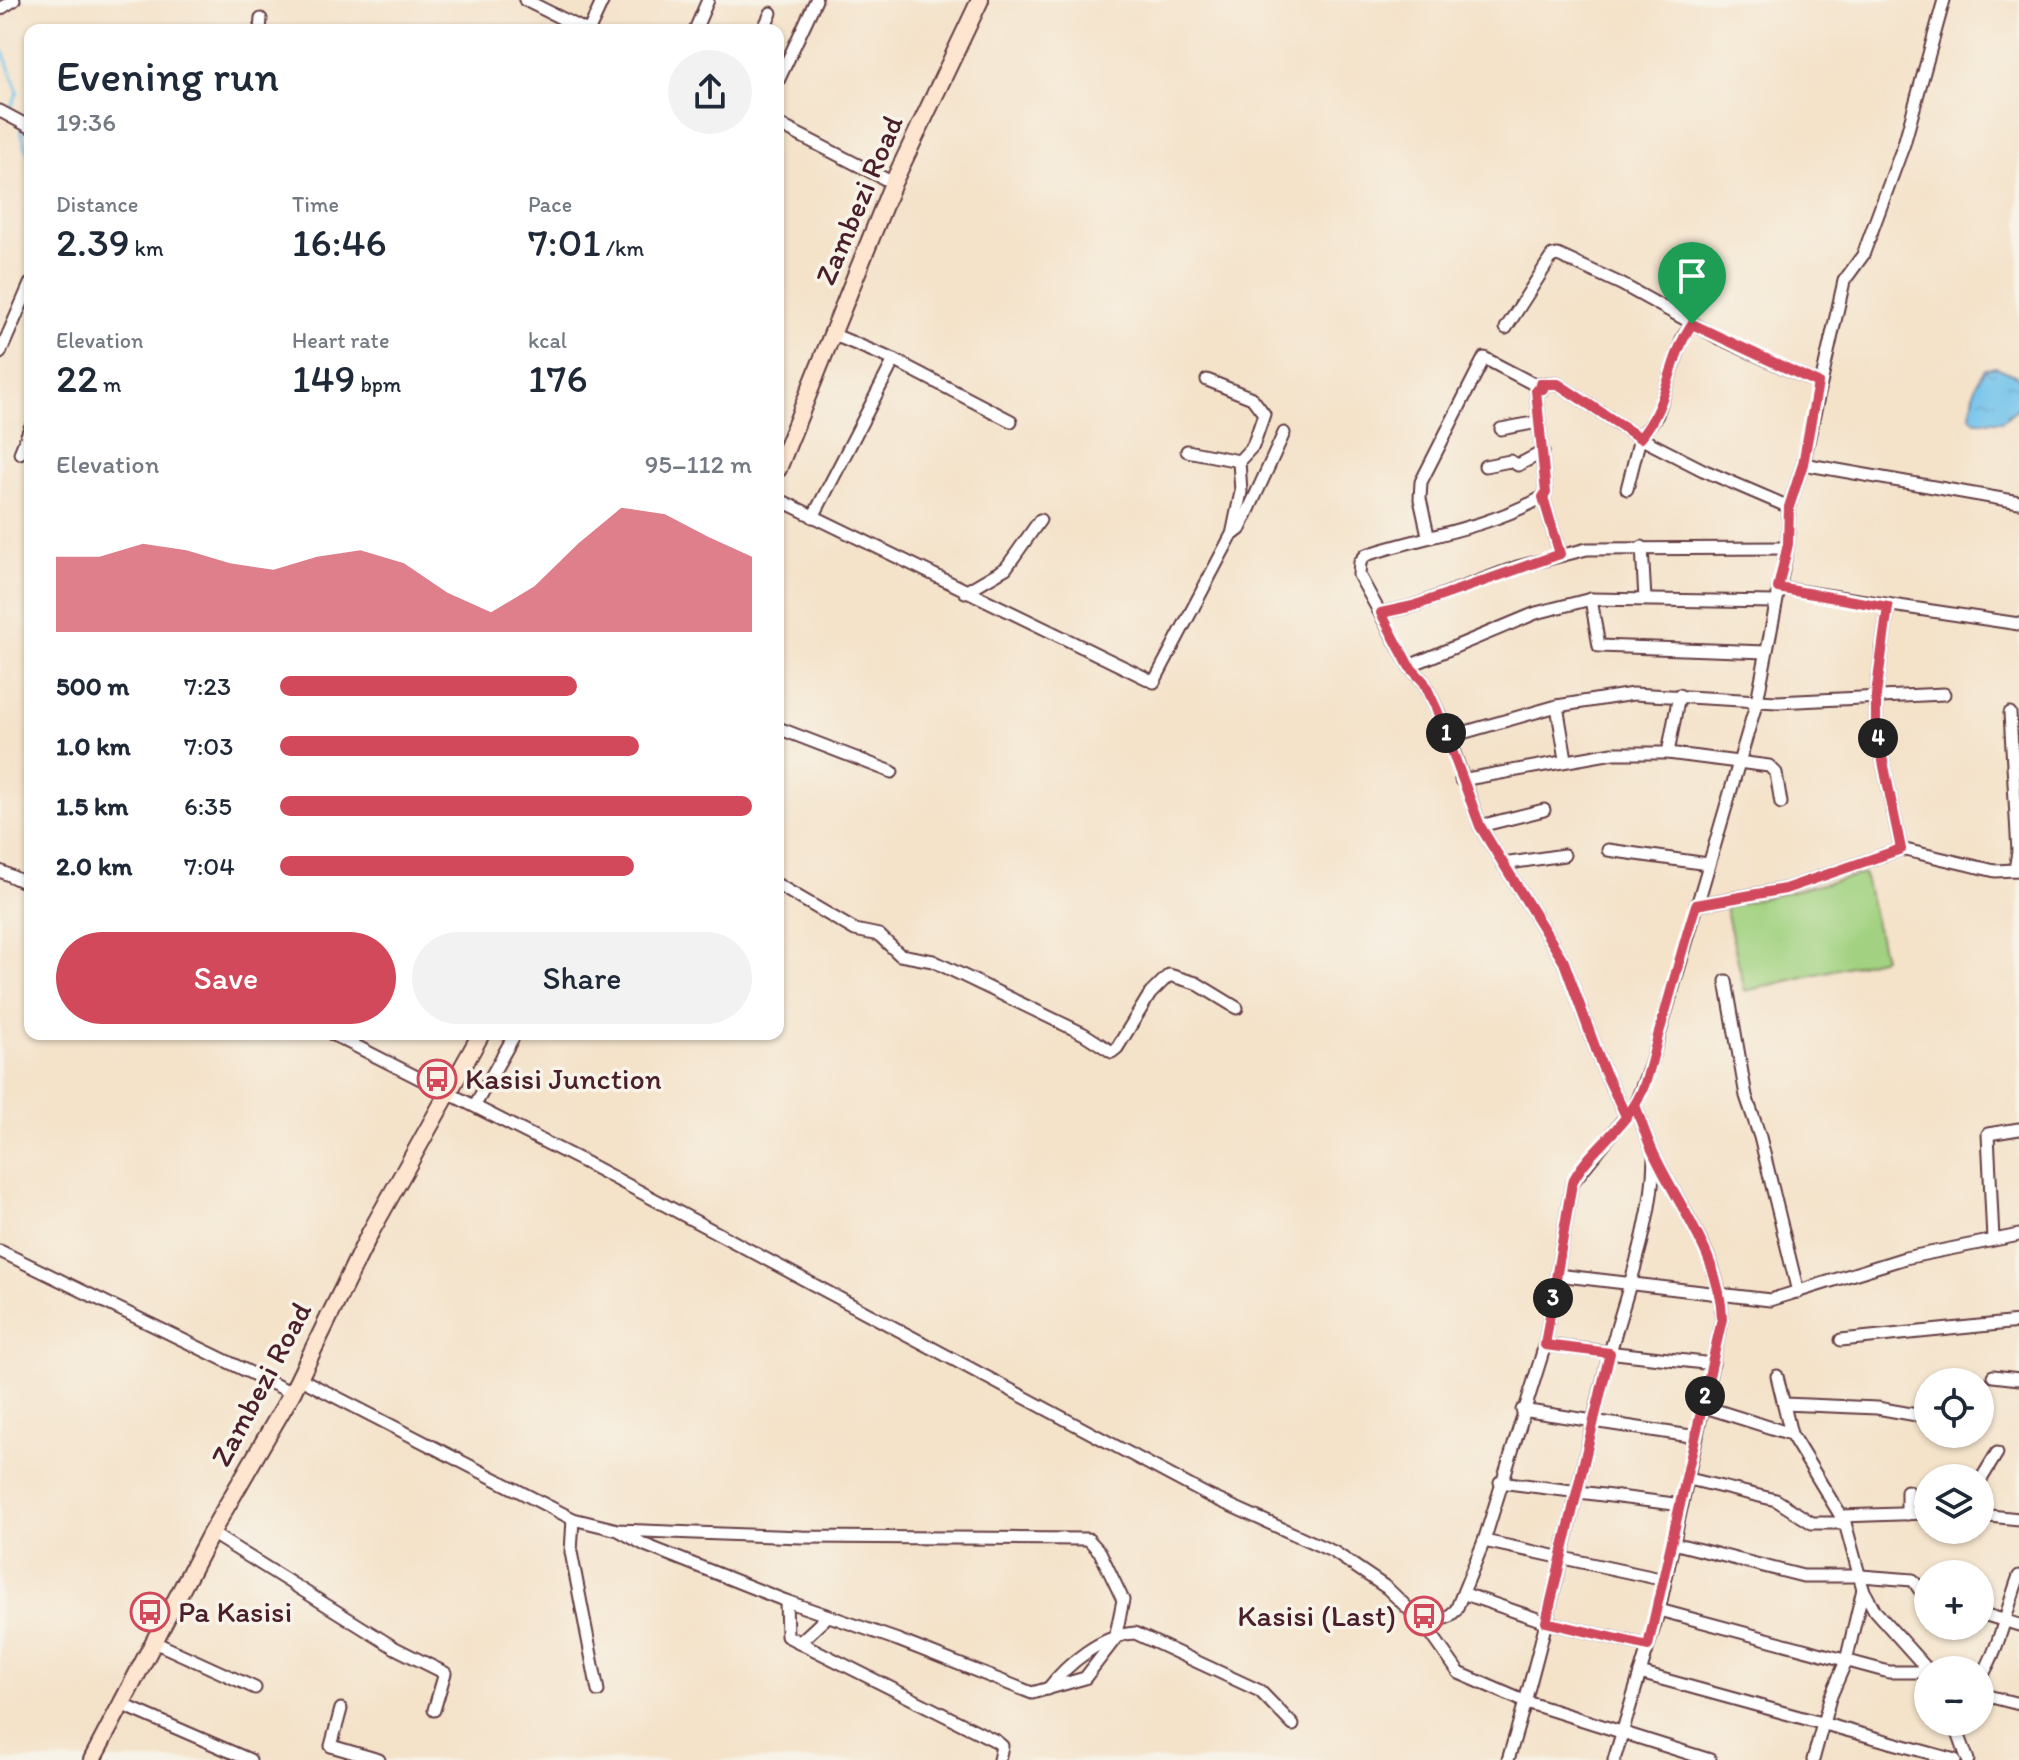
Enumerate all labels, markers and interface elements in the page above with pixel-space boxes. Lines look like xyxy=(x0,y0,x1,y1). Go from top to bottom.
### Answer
text: Evening run xyxy=(56,49,279,102)
button: share xyxy=(668,50,752,134)
text: 19:36 xyxy=(56,106,116,138)
street label: Zambezi Road xyxy=(806,109,911,290)
text: Distance xyxy=(56,191,138,218)
text: Time xyxy=(292,191,339,218)
text: Pace xyxy=(528,191,572,218)
text: 2.39 xyxy=(56,218,130,266)
text: 16:46 xyxy=(292,218,387,266)
text: 7:01 xyxy=(528,218,601,266)
text: km xyxy=(130,235,164,262)
text: /km xyxy=(601,235,644,262)
pin xyxy=(1658,242,1726,324)
icon: arrive xyxy=(1670,254,1714,298)
text: Elevation xyxy=(56,327,143,354)
text: Heart rate xyxy=(292,327,389,354)
text: kcal xyxy=(528,327,567,354)
text: 22 xyxy=(56,354,98,402)
text: 149 xyxy=(292,354,356,402)
text: 176 xyxy=(528,354,588,402)
text: m xyxy=(98,371,122,398)
text: bpm xyxy=(356,371,401,398)
text: Elevation xyxy=(56,448,159,480)
text: 95–112 m xyxy=(645,448,752,480)
text: 500 m xyxy=(56,670,129,702)
text: 7:23 xyxy=(184,670,231,702)
pin: 1 xyxy=(1426,713,1466,753)
pin: 4 xyxy=(1858,718,1898,758)
text: 1 xyxy=(1441,719,1451,746)
text: 4 xyxy=(1871,724,1885,751)
text: 1.0 km xyxy=(56,730,131,762)
text: 7:03 xyxy=(184,730,233,762)
text: 1.5 km xyxy=(56,790,128,822)
text: 6:35 xyxy=(184,790,232,822)
text: 2.0 km xyxy=(56,850,132,882)
text: 7:04 xyxy=(184,850,235,882)
button: Save xyxy=(56,932,396,1024)
button: Share xyxy=(412,932,752,1024)
bus stop icon: Kasisi Junction xyxy=(416,1058,458,1100)
place label: Kasisi Junction xyxy=(465,1060,662,1097)
pin: 3 xyxy=(1533,1278,1573,1318)
text: 3 xyxy=(1547,1284,1559,1311)
street label: Zambezi Road xyxy=(202,1295,320,1472)
map controls xyxy=(1914,1368,1994,1736)
button: locate xyxy=(1914,1368,1994,1448)
pin: 2 xyxy=(1685,1376,1725,1416)
text: 2 xyxy=(1699,1382,1711,1409)
button: layers xyxy=(1914,1464,1994,1544)
button: + xyxy=(1914,1560,1994,1640)
bus stop icon: Pa Kasisi xyxy=(129,1591,171,1633)
place label: Pa Kasisi xyxy=(178,1593,292,1630)
bus stop icon: Kasisi (Last) xyxy=(1403,1595,1445,1637)
place label: Kasisi (Last) xyxy=(1237,1597,1396,1634)
button: − xyxy=(1914,1656,1994,1736)

